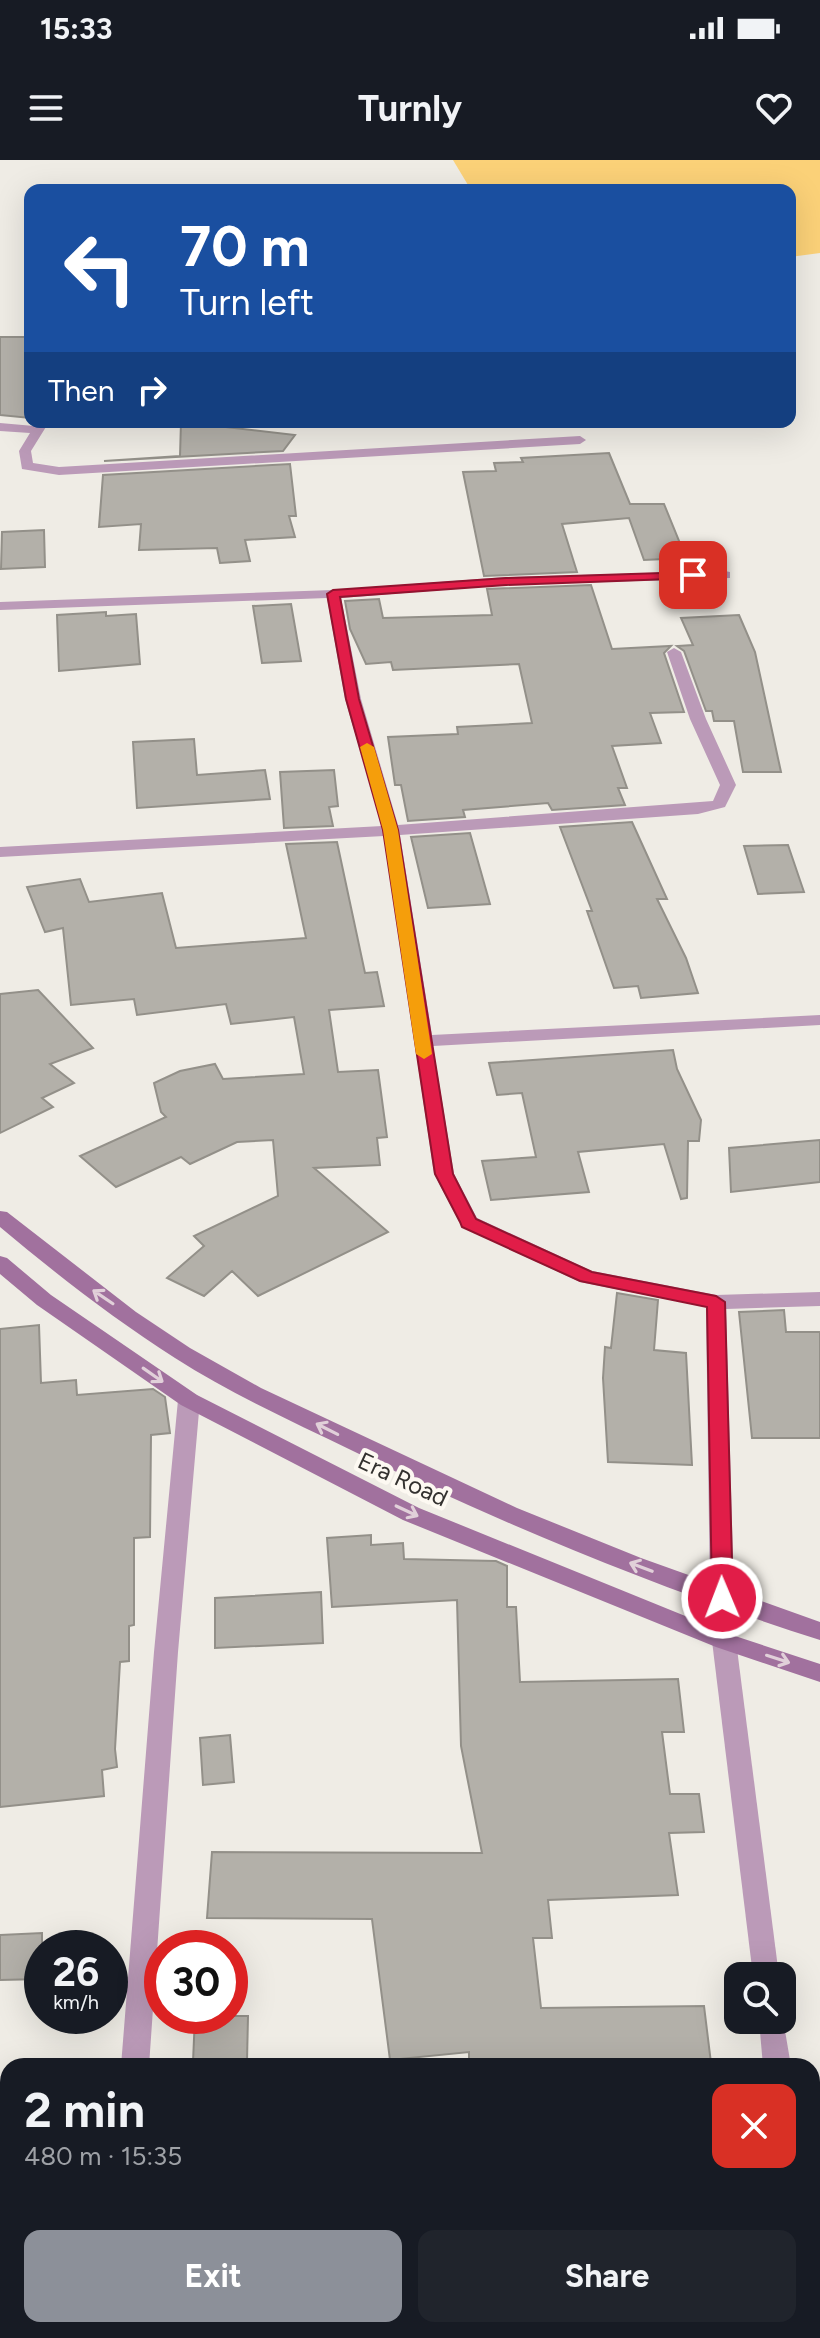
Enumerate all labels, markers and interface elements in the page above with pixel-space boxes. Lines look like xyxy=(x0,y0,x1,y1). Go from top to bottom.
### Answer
text: 15:33 xyxy=(40,10,112,47)
icon: menu xyxy=(24,86,68,130)
icon: heart xyxy=(752,86,796,130)
text: Turnly xyxy=(358,87,462,130)
text: 70 m xyxy=(180,213,310,280)
icon: left xyxy=(48,216,152,320)
text: Turn left xyxy=(180,281,314,324)
icon: right xyxy=(130,368,174,412)
text: Then xyxy=(48,372,114,409)
pin xyxy=(659,541,727,609)
icon: arrive xyxy=(671,553,715,597)
one-way arrow xyxy=(92,1289,115,1305)
one-way arrow xyxy=(141,1367,163,1383)
one-way arrow xyxy=(315,1420,339,1436)
street label: Era Road xyxy=(353,1446,453,1512)
one-way arrow xyxy=(394,1504,418,1519)
position arrow xyxy=(680,1556,764,1640)
one-way arrow xyxy=(629,1559,654,1573)
one-way arrow xyxy=(765,1653,790,1667)
speed limit sign: 30 xyxy=(144,1930,248,2034)
text: 26 xyxy=(53,1948,99,1996)
map controls xyxy=(724,1962,796,2034)
button: search xyxy=(724,1962,796,2034)
text: km/h xyxy=(53,1990,99,2014)
text: 2 min xyxy=(24,2081,145,2139)
button: close xyxy=(712,2084,796,2168)
text: 480 m · 15:35 xyxy=(24,2140,182,2172)
button: Exit xyxy=(24,2230,402,2322)
button: Share xyxy=(418,2230,796,2322)

